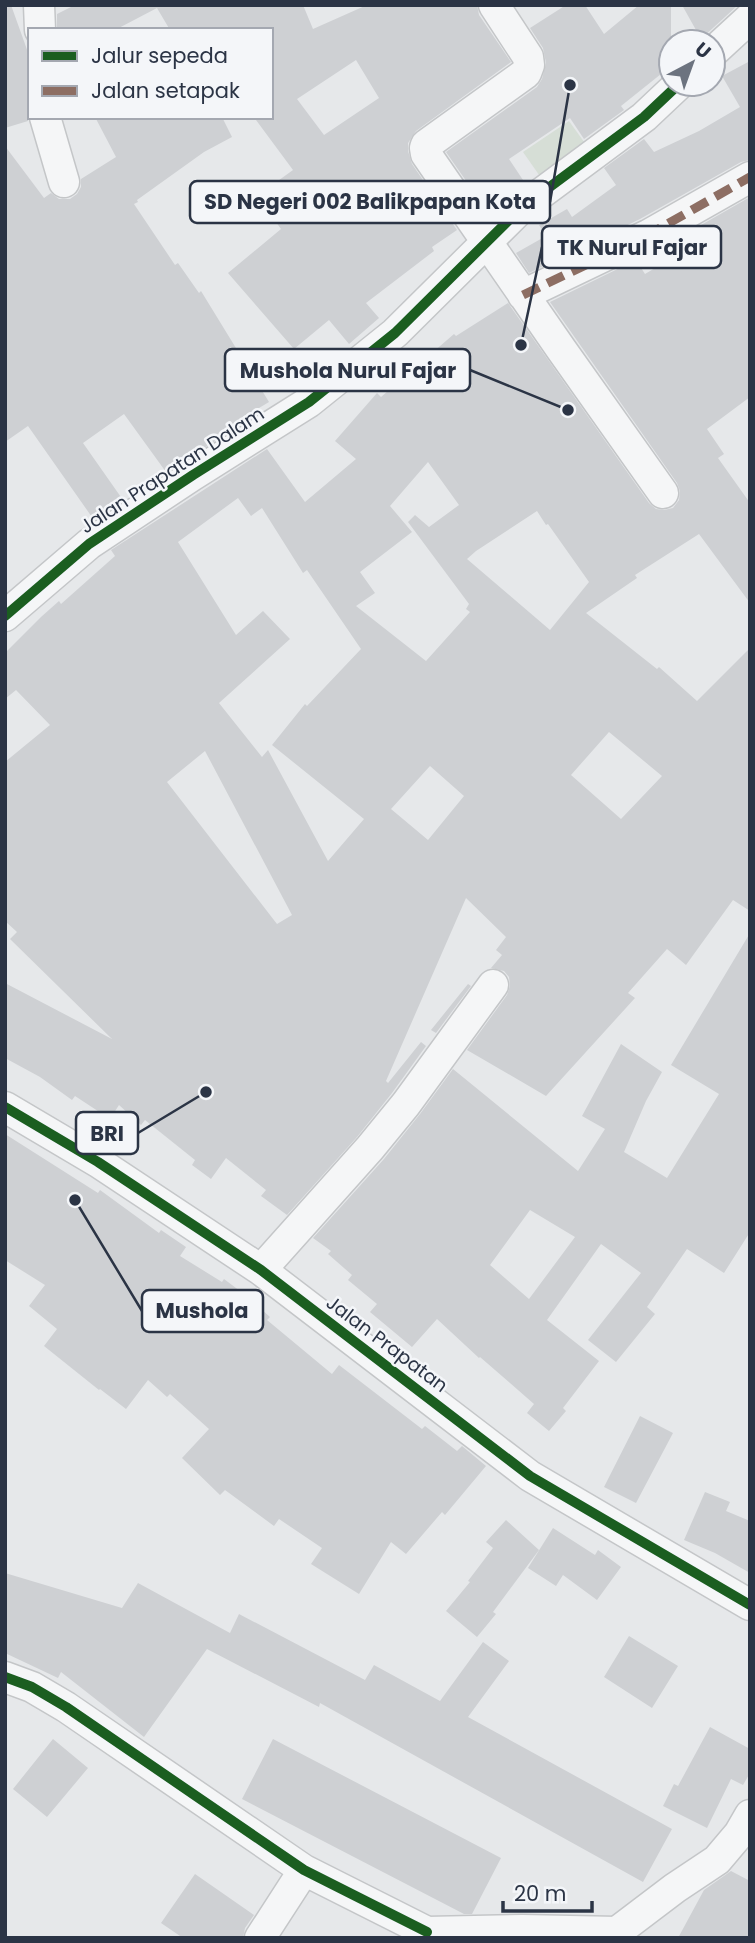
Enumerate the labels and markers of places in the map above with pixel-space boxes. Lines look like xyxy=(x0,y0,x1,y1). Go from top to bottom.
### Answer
callout: SD Negeri 002 Balikpapan Kota xyxy=(190,181,550,223)
callout: TK Nurul Fajar xyxy=(542,226,721,268)
callout: Mushola Nurul Fajar xyxy=(225,349,470,391)
callout: BRI xyxy=(76,1112,138,1154)
callout: Mushola xyxy=(142,1290,263,1332)

